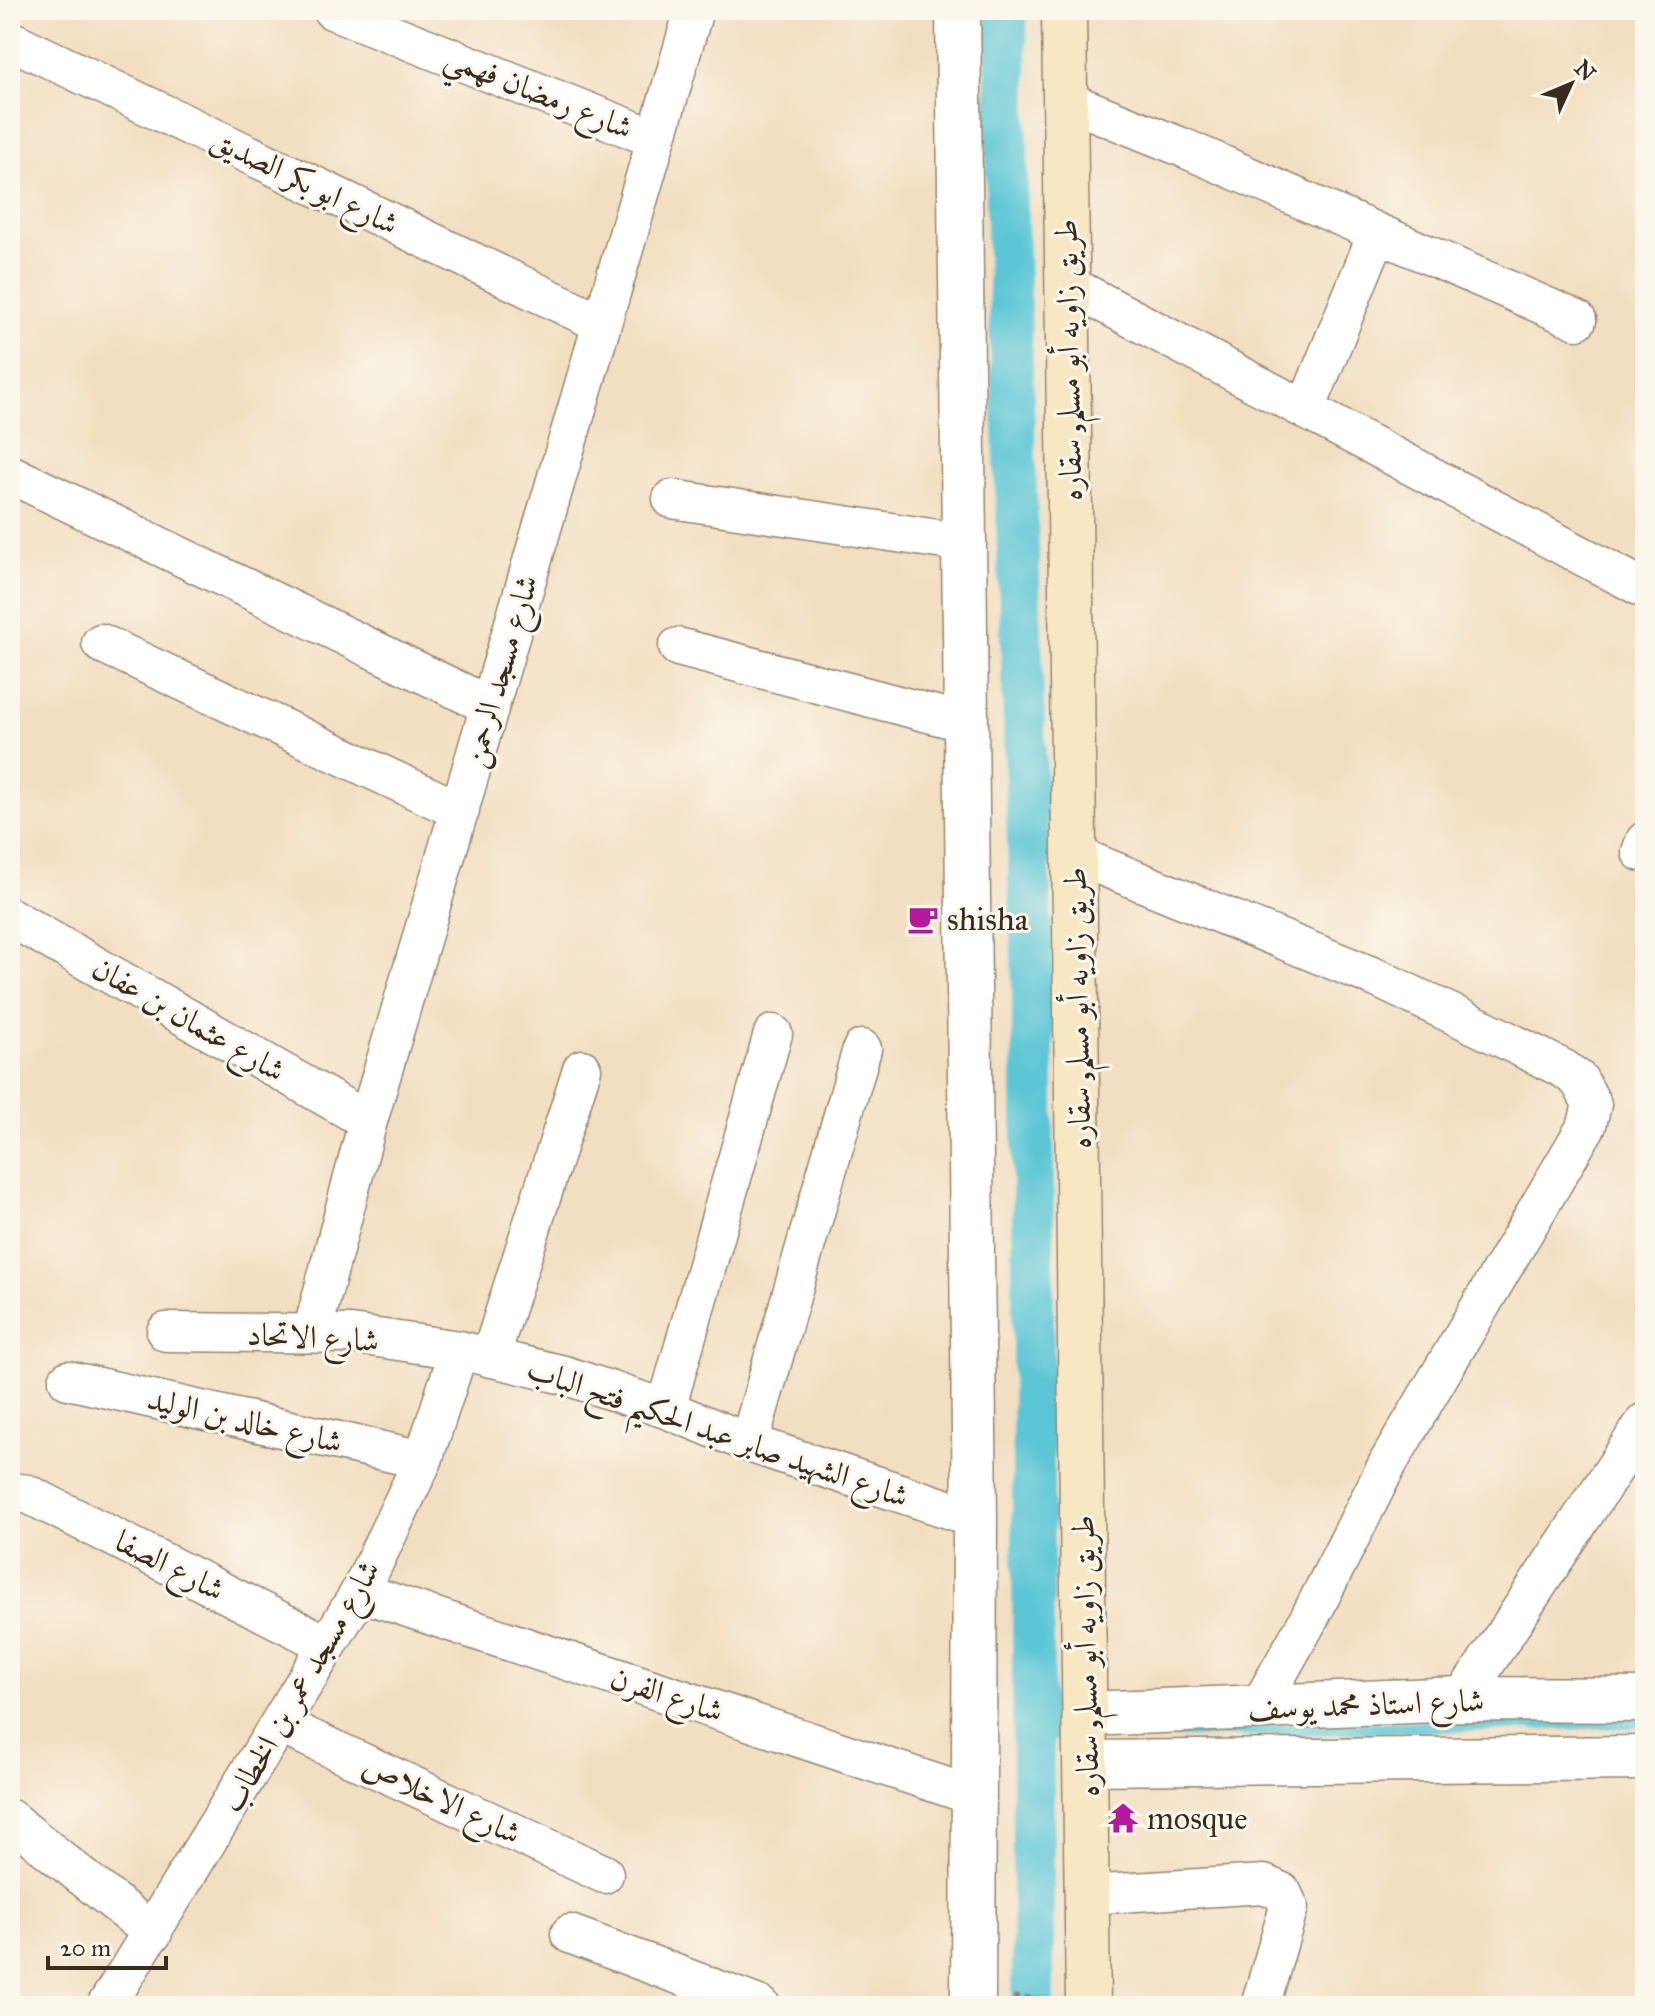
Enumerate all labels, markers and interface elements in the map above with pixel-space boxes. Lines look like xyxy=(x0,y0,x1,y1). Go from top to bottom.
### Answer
street label: شارع رمضان فهمي xyxy=(436,37,638,157)
north arrow xyxy=(1531,44,1611,124)
text: N xyxy=(1569,54,1601,87)
street label: شارع ابو بكر الصديق xyxy=(202,119,405,250)
street label: طريق زاويه أبو مسلم, سقاره xyxy=(1044,219,1102,501)
street label: شارع مسجد الرحمن xyxy=(454,570,553,774)
street label: طريق زاويه أبو مسلم, سقاره xyxy=(1053,867,1111,1149)
place label: shisha xyxy=(947,900,1029,939)
cafe icon: shisha xyxy=(906,902,940,936)
street label: شارع عثمان بن عفان xyxy=(82,948,292,1097)
street label: شارع الاتحاد xyxy=(246,1315,380,1367)
street label: شارع الشهيد صابر عبد الحكيم فتح الباب xyxy=(518,1349,914,1528)
street label: شارع خالد بن الوليد xyxy=(142,1379,346,1469)
street label: طريق زاويه أبو مسلم, سقاره xyxy=(1061,1515,1119,1797)
street label: شارع الصفا xyxy=(105,1521,231,1616)
street label: شارع مسجد عمر بن الخطاب xyxy=(212,1553,395,1823)
street label: شارع الفرن xyxy=(603,1658,728,1738)
street label: شارع استاذ محمد يوسف xyxy=(1247,1681,1485,1735)
street label: شارع الاخلاص xyxy=(353,1746,527,1859)
place label: mosque xyxy=(1147,1799,1248,1838)
temple icon: mosque xyxy=(1106,1801,1140,1835)
scale bar xyxy=(48,1920,166,1970)
text: 20 m xyxy=(60,1933,111,1963)

